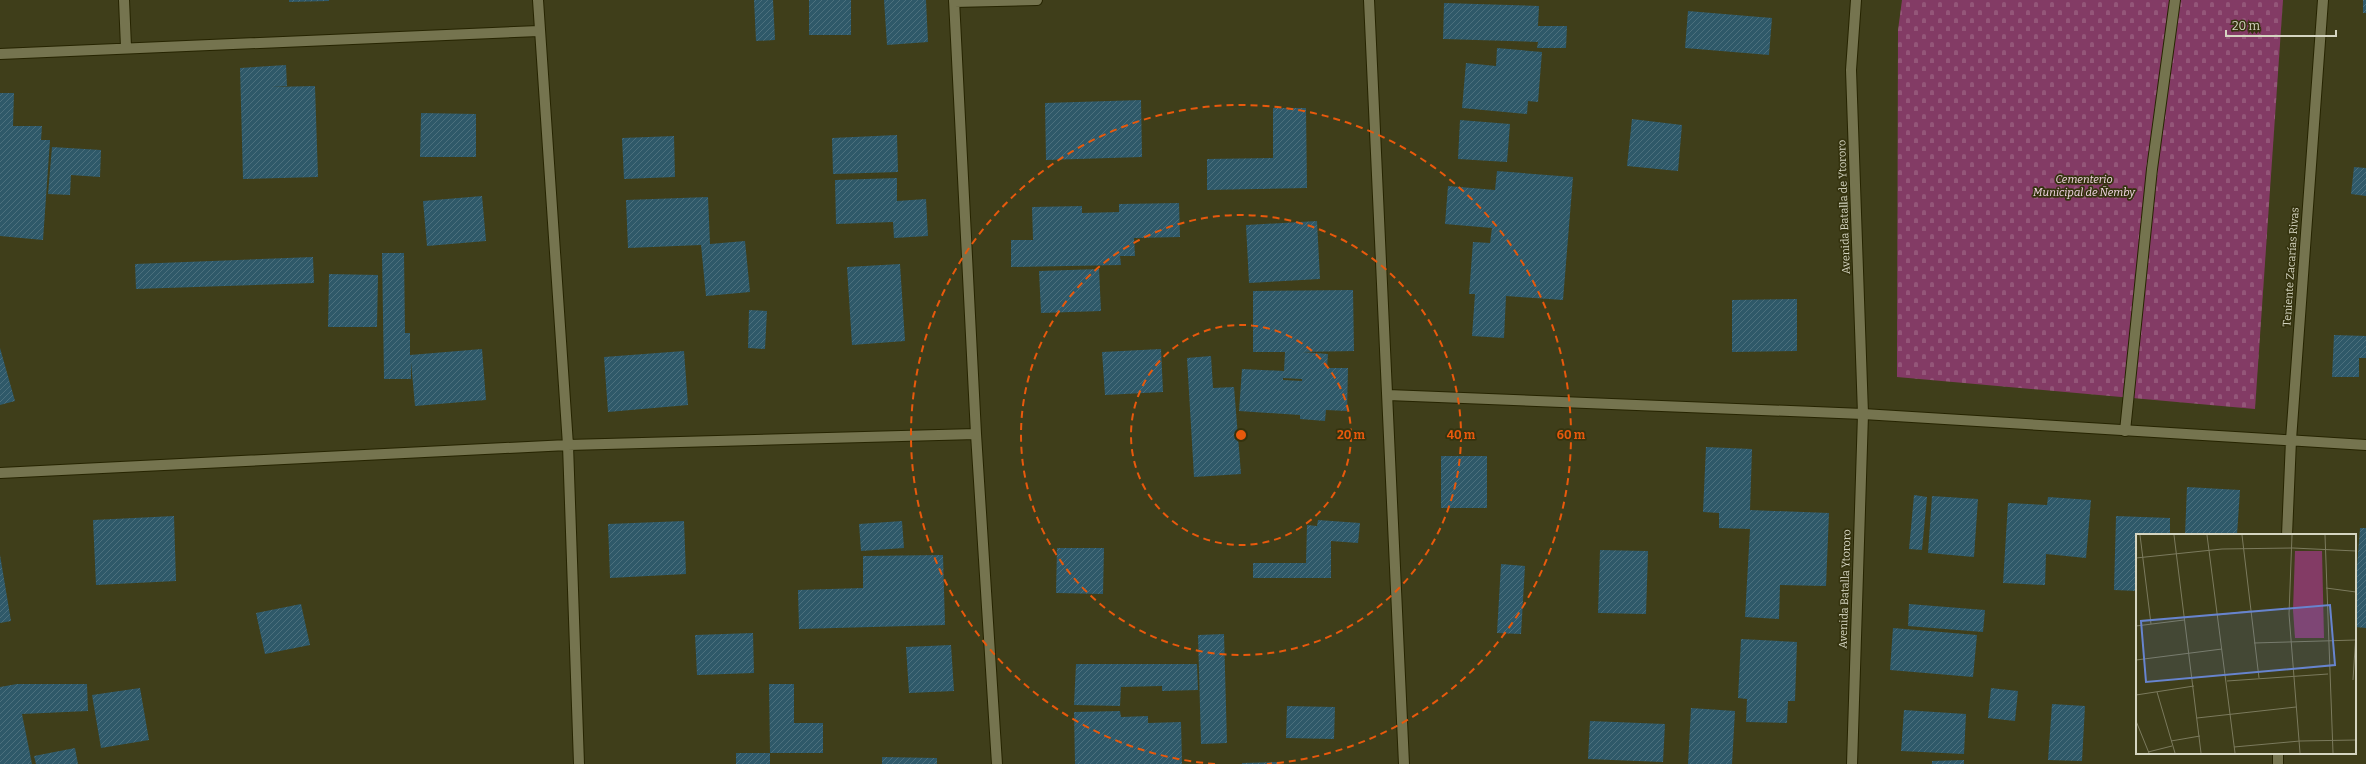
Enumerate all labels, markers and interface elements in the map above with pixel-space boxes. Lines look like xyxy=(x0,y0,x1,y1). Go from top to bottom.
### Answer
scale bar xyxy=(2226,12,2336,38)
text: 20 m xyxy=(2232,19,2261,33)
street label: Avenida Batalla de Ytororo xyxy=(1835,140,1853,274)
park label: Cementerio Municipal de Ñemby xyxy=(2033,173,2136,199)
street label: Teniente Zacarías Rivas xyxy=(2280,207,2302,327)
centre of rings xyxy=(1234,428,1248,442)
text: 20 m xyxy=(1337,428,1366,442)
text: 40 m xyxy=(1447,428,1476,442)
text: 60 m xyxy=(1557,428,1586,442)
street label: Avenida Batalla Ytororo xyxy=(1836,529,1854,649)
inset map xyxy=(2136,534,2356,754)

